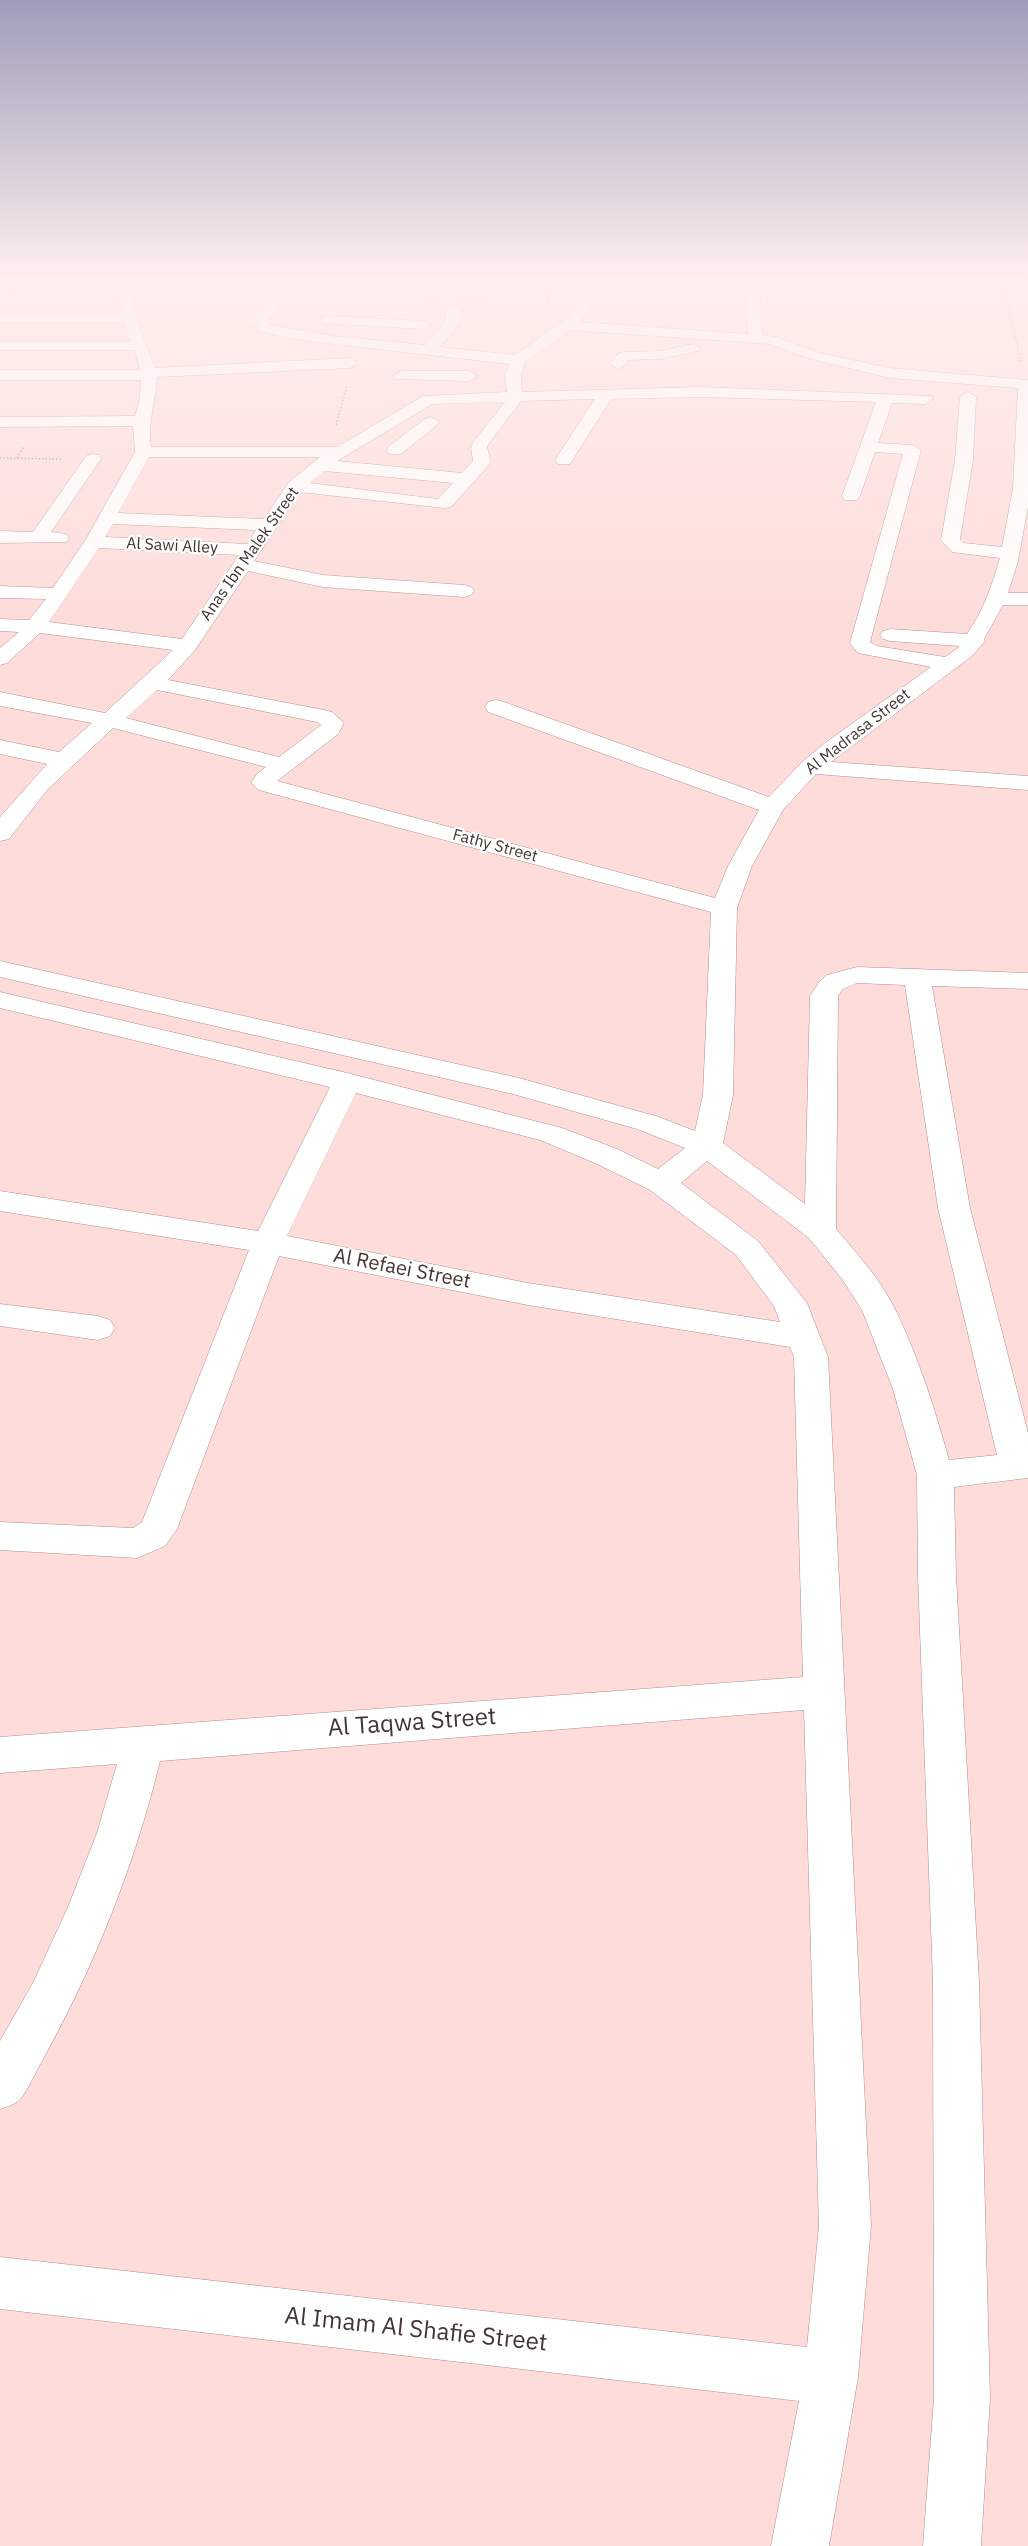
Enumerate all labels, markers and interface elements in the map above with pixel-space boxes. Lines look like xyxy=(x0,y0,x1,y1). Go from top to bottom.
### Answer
street label: Anas Ibn Malek Street xyxy=(197,483,303,625)
street label: Al Sawi Alley xyxy=(126,534,218,558)
street label: Al Madrasa Street xyxy=(802,685,914,779)
street label: Fathy Street xyxy=(450,825,540,867)
street label: Al Refaei Street xyxy=(331,1244,473,1294)
street label: Al Taqwa Street xyxy=(327,1703,497,1743)
street label: Al Imam Al Shafie Street xyxy=(283,2302,549,2358)

